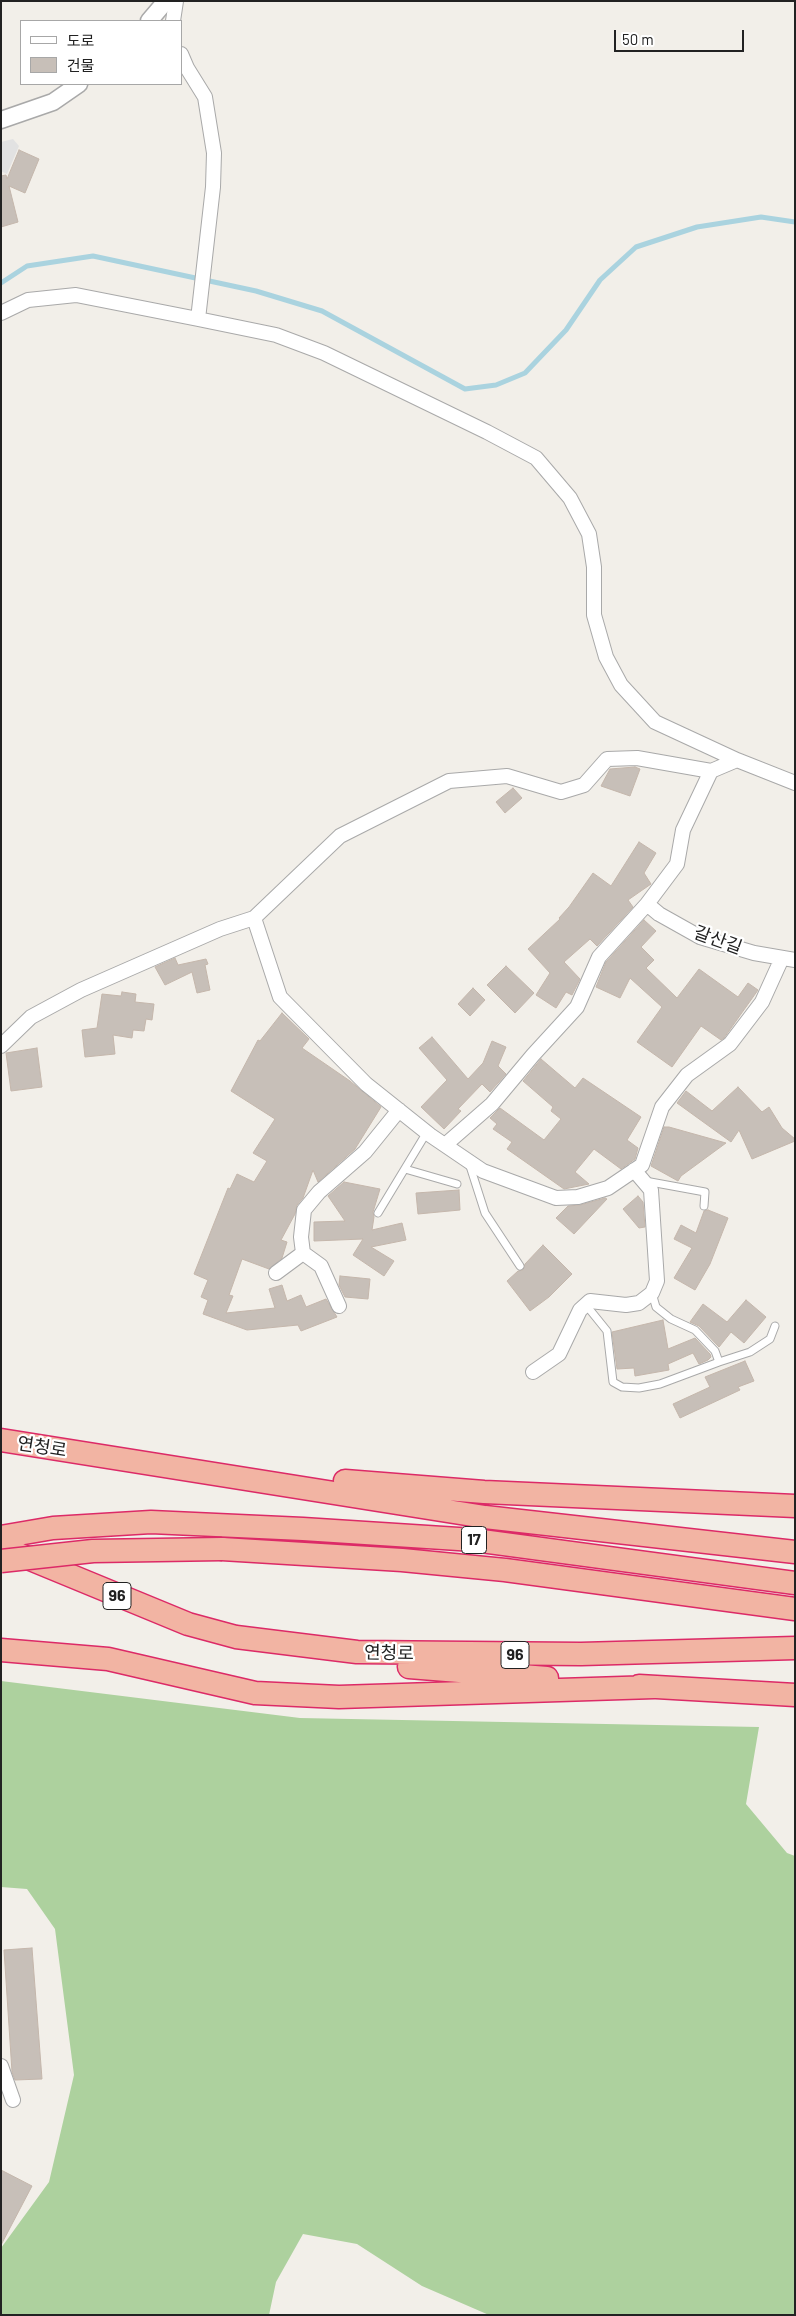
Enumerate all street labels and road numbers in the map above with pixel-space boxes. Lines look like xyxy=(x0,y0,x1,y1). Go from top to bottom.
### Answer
street label: 갈산길 xyxy=(691,921,745,959)
street label: 연청로 xyxy=(16,1432,68,1462)
road number: 17 xyxy=(462,1526,486,1554)
road number: 96 xyxy=(103,1582,131,1610)
street label: 연청로 xyxy=(364,1642,414,1664)
road number: 96 xyxy=(501,1642,529,1668)

